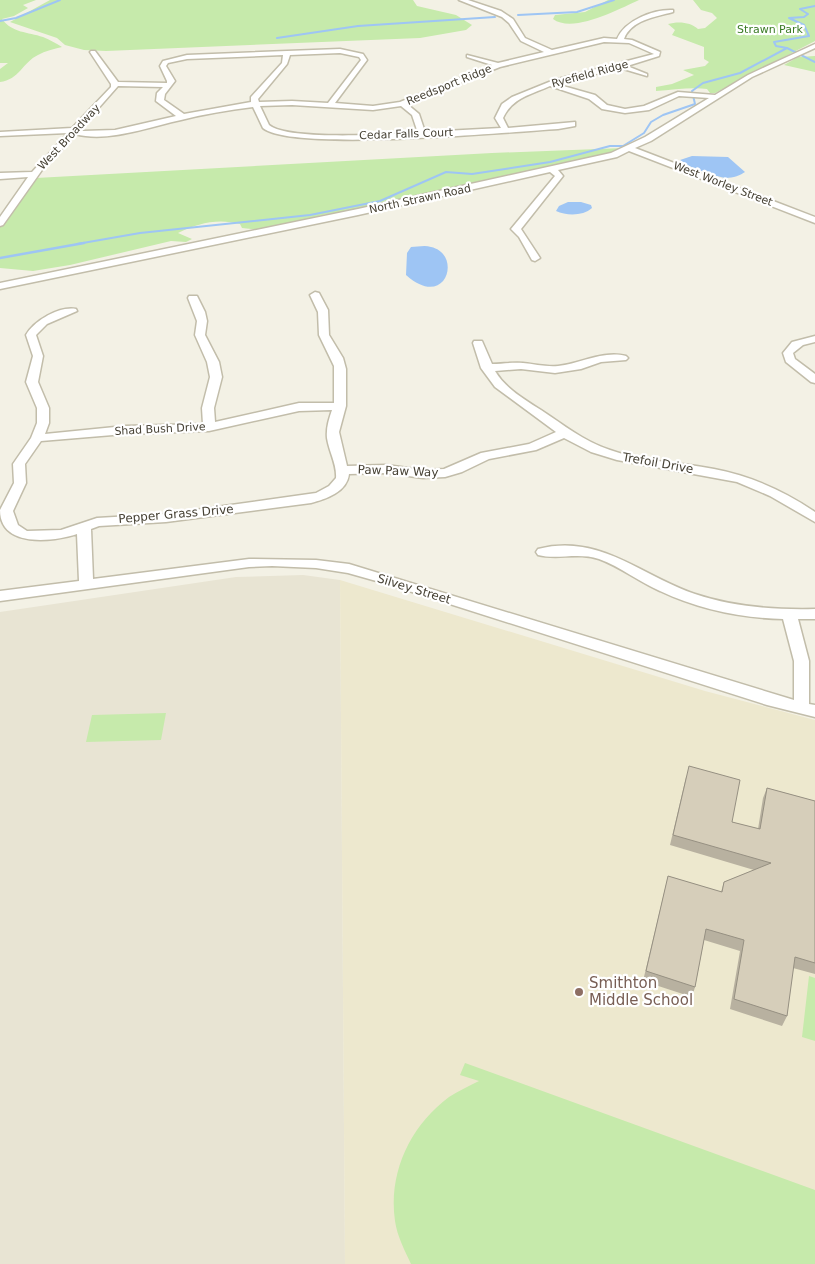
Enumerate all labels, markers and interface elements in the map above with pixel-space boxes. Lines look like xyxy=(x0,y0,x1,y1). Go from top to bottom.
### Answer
park label: Strawn Park xyxy=(737,23,804,36)
street label: Ryefield Ridge xyxy=(550,57,630,90)
street label: Reedsport Ridge xyxy=(404,62,494,108)
street label: West Broadway xyxy=(35,101,103,173)
street label: Cedar Falls Court xyxy=(359,126,454,142)
street label: West Worley Street xyxy=(672,159,775,209)
street label: North Strawn Road xyxy=(368,182,472,216)
street label: Shad Bush Drive xyxy=(114,420,206,438)
street label: Trefoil Drive xyxy=(621,450,695,476)
street label: Paw Paw Way xyxy=(357,463,439,479)
street label: Pepper Grass Drive xyxy=(118,502,234,526)
street label: Silvey Street xyxy=(376,571,453,607)
place label: Smithton Middle School xyxy=(589,974,693,1009)
marker: Smithton Middle School xyxy=(573,986,585,998)

